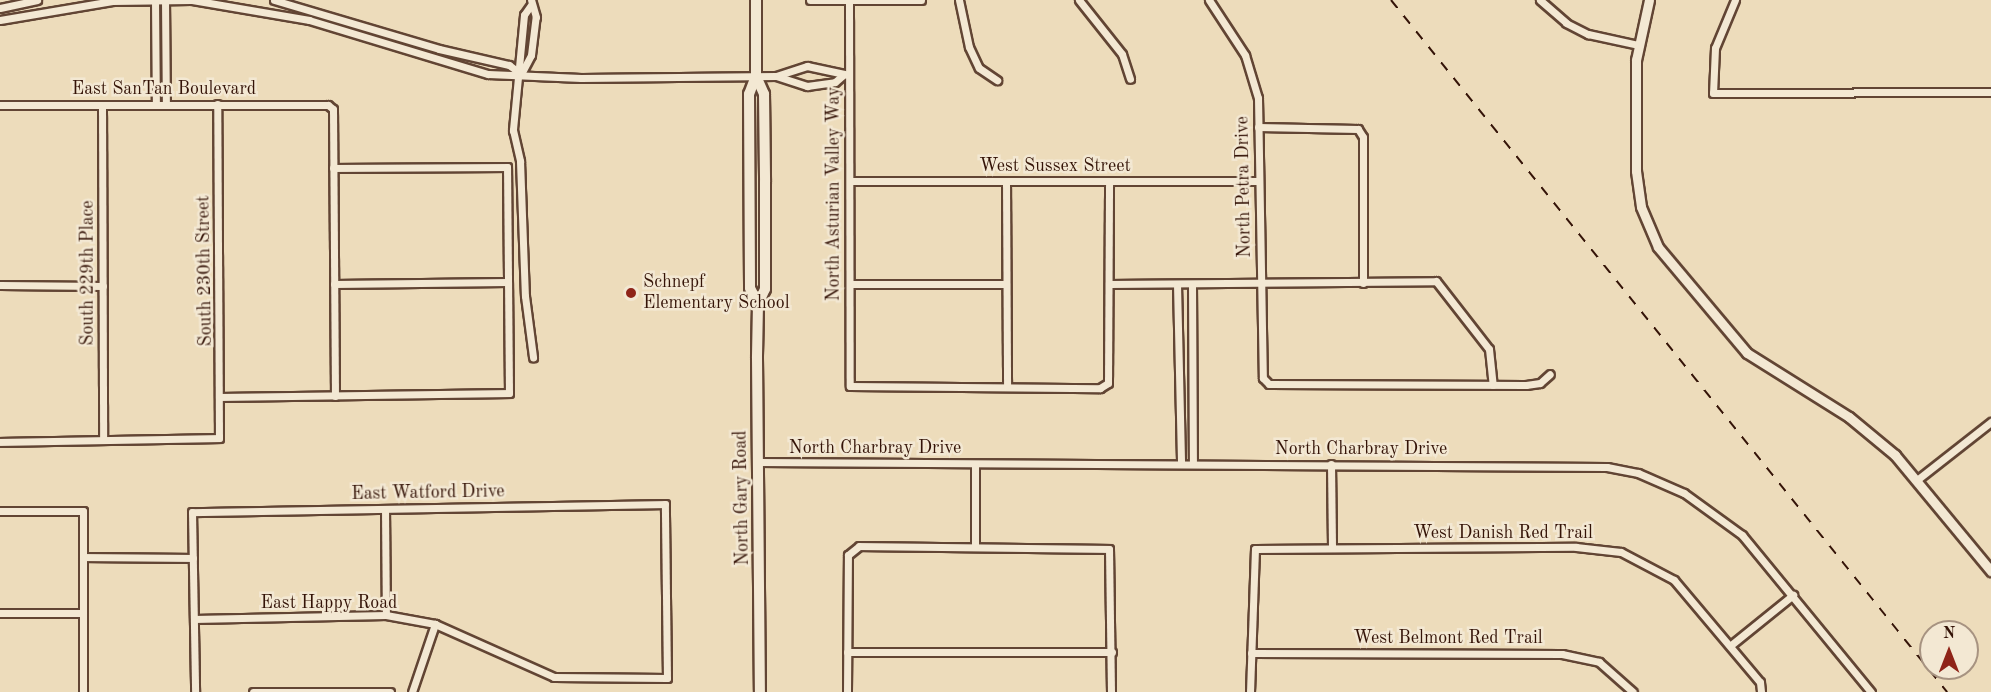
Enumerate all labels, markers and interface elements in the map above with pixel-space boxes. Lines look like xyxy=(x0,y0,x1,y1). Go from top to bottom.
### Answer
street label: East SanTan Boulevard xyxy=(72,78,256,100)
street label: North Asturian Valley Way xyxy=(823,87,845,301)
street label: North Petra Drive xyxy=(1232,116,1256,258)
street label: West Sussex Street xyxy=(979,155,1131,177)
street label: South 230th Street xyxy=(193,195,217,347)
street label: South 229th Place xyxy=(77,200,99,346)
place label: Schnepf Elementary School xyxy=(643,272,790,314)
marker: Schnepf Elementary School xyxy=(624,286,638,300)
street label: North Gary Road xyxy=(730,430,754,566)
street label: North Charbray Drive xyxy=(789,437,961,459)
street label: North Charbray Drive xyxy=(1275,438,1447,460)
street label: East Watford Drive xyxy=(351,481,505,505)
street label: West Danish Red Trail xyxy=(1413,522,1593,544)
street label: East Happy Road xyxy=(261,592,397,614)
north arrow xyxy=(1919,620,1979,680)
text: N xyxy=(1943,626,1955,642)
street label: West Belmont Red Trail xyxy=(1353,627,1543,649)

